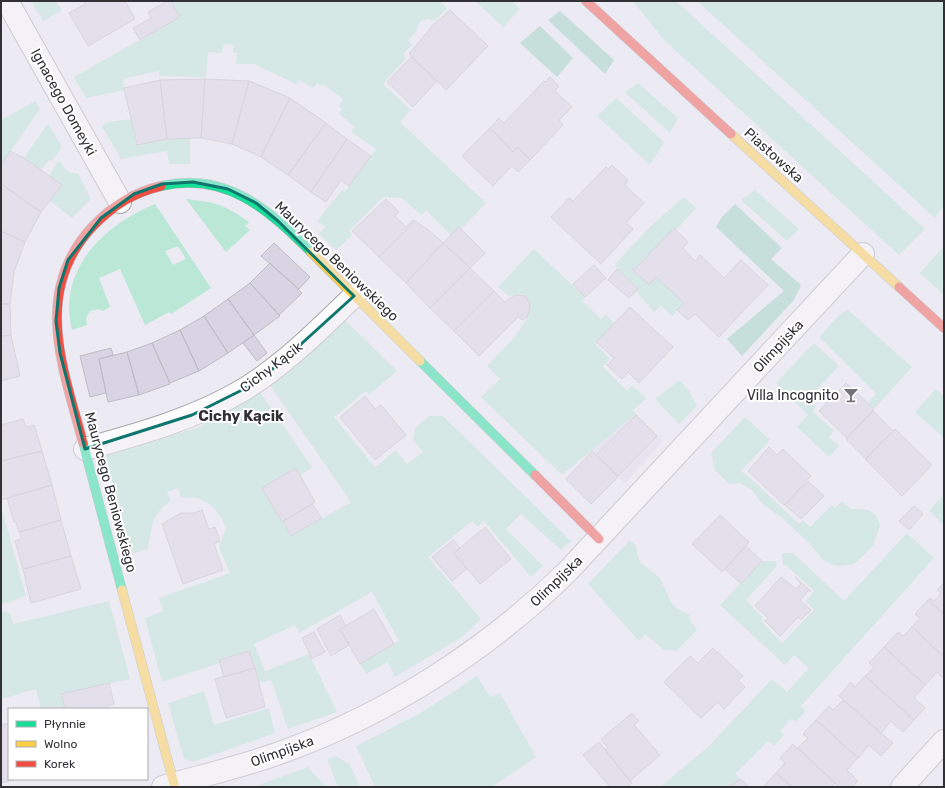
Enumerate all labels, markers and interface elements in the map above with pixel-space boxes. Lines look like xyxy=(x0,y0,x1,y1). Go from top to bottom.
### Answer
street label: Ignacego Domeyki xyxy=(27,46,100,159)
street label: Piastowska xyxy=(741,124,807,186)
street label: Maurycego Beniowskiego xyxy=(271,198,402,325)
street label: Olimpijska xyxy=(750,316,807,376)
street label: Cichy Kącik xyxy=(237,338,307,396)
bar icon: Villa Incognito xyxy=(842,386,860,404)
place label: Villa Incognito xyxy=(747,387,839,404)
district label: Cichy Kącik xyxy=(198,407,284,425)
street label: Maurycego Beniowskiego xyxy=(81,410,140,574)
street label: Olimpijska xyxy=(527,552,586,610)
legend xyxy=(8,708,148,780)
text: Płynnie xyxy=(44,717,86,731)
street label: Olimpijska xyxy=(248,732,316,771)
text: Wolno xyxy=(44,737,77,751)
text: Korek xyxy=(44,757,76,771)

